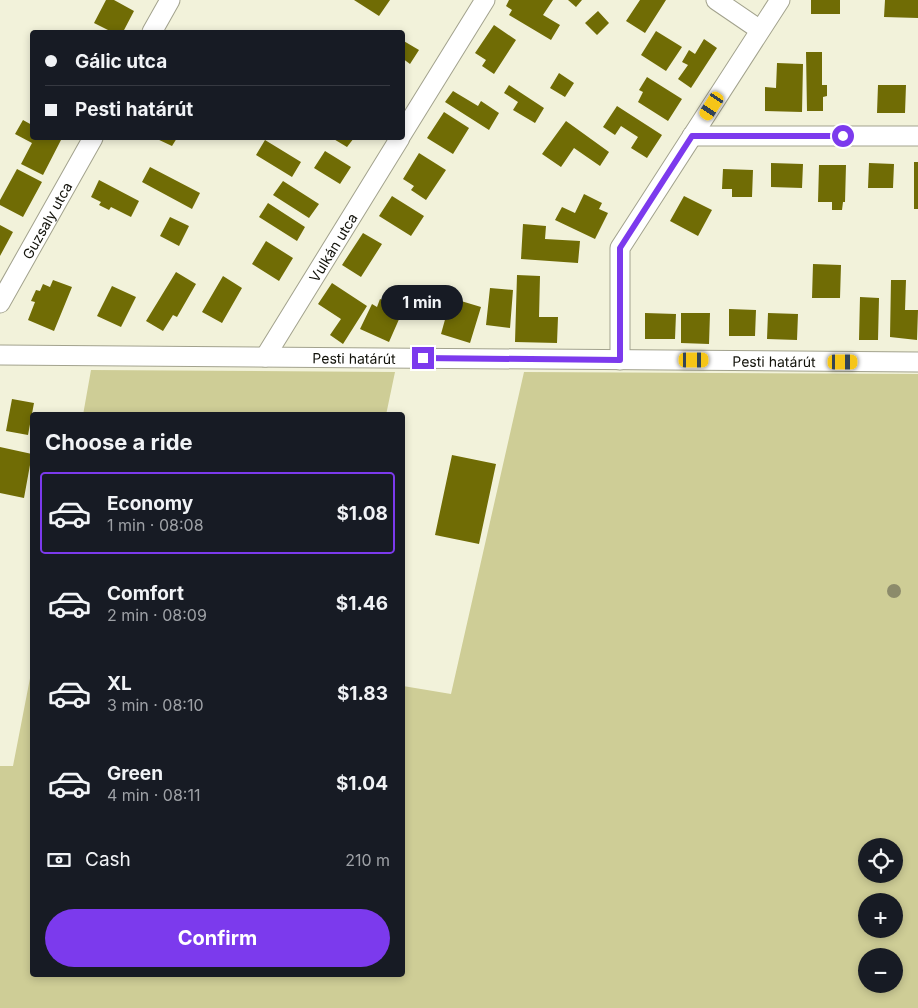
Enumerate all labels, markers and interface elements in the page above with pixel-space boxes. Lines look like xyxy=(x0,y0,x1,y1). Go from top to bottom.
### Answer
text: Gálic utca xyxy=(75,50,167,73)
car xyxy=(697,89,726,123)
text: Pesti határút xyxy=(75,98,193,121)
route start xyxy=(832,125,854,147)
street label: Guzsaly utca xyxy=(18,179,75,262)
street label: Vulkán utca xyxy=(305,210,360,285)
callout: 1 min xyxy=(382,286,464,320)
text: 1 min xyxy=(402,292,442,312)
route end xyxy=(412,347,434,369)
street label: Pesti határút xyxy=(312,349,396,367)
street label: Pesti határút xyxy=(732,352,816,370)
car xyxy=(679,353,709,368)
car xyxy=(828,355,858,370)
text: Choose a ride xyxy=(45,429,193,455)
icon: car xyxy=(47,491,92,536)
text: Economy xyxy=(107,492,193,515)
text: $1.08 xyxy=(336,502,388,525)
text: 1 min · 08:08 xyxy=(107,515,204,535)
icon: car xyxy=(47,581,92,626)
text: Comfort xyxy=(107,582,184,605)
text: $1.46 xyxy=(336,592,388,615)
text: 2 min · 08:09 xyxy=(107,605,207,625)
icon: car xyxy=(47,671,92,716)
text: XL xyxy=(107,672,132,695)
text: $1.83 xyxy=(337,682,388,705)
text: 3 min · 08:10 xyxy=(107,695,204,715)
icon: car xyxy=(47,761,92,806)
text: Green xyxy=(107,762,163,785)
text: $1.04 xyxy=(336,772,388,795)
text: 4 min · 08:11 xyxy=(107,785,200,805)
map controls xyxy=(858,838,903,993)
button: locate xyxy=(858,838,903,883)
icon: cash xyxy=(45,846,73,874)
text: Cash xyxy=(85,848,131,871)
text: 210 m xyxy=(345,850,390,870)
button: + xyxy=(858,893,903,938)
button: Confirm xyxy=(45,909,390,967)
button: − xyxy=(858,948,903,993)

